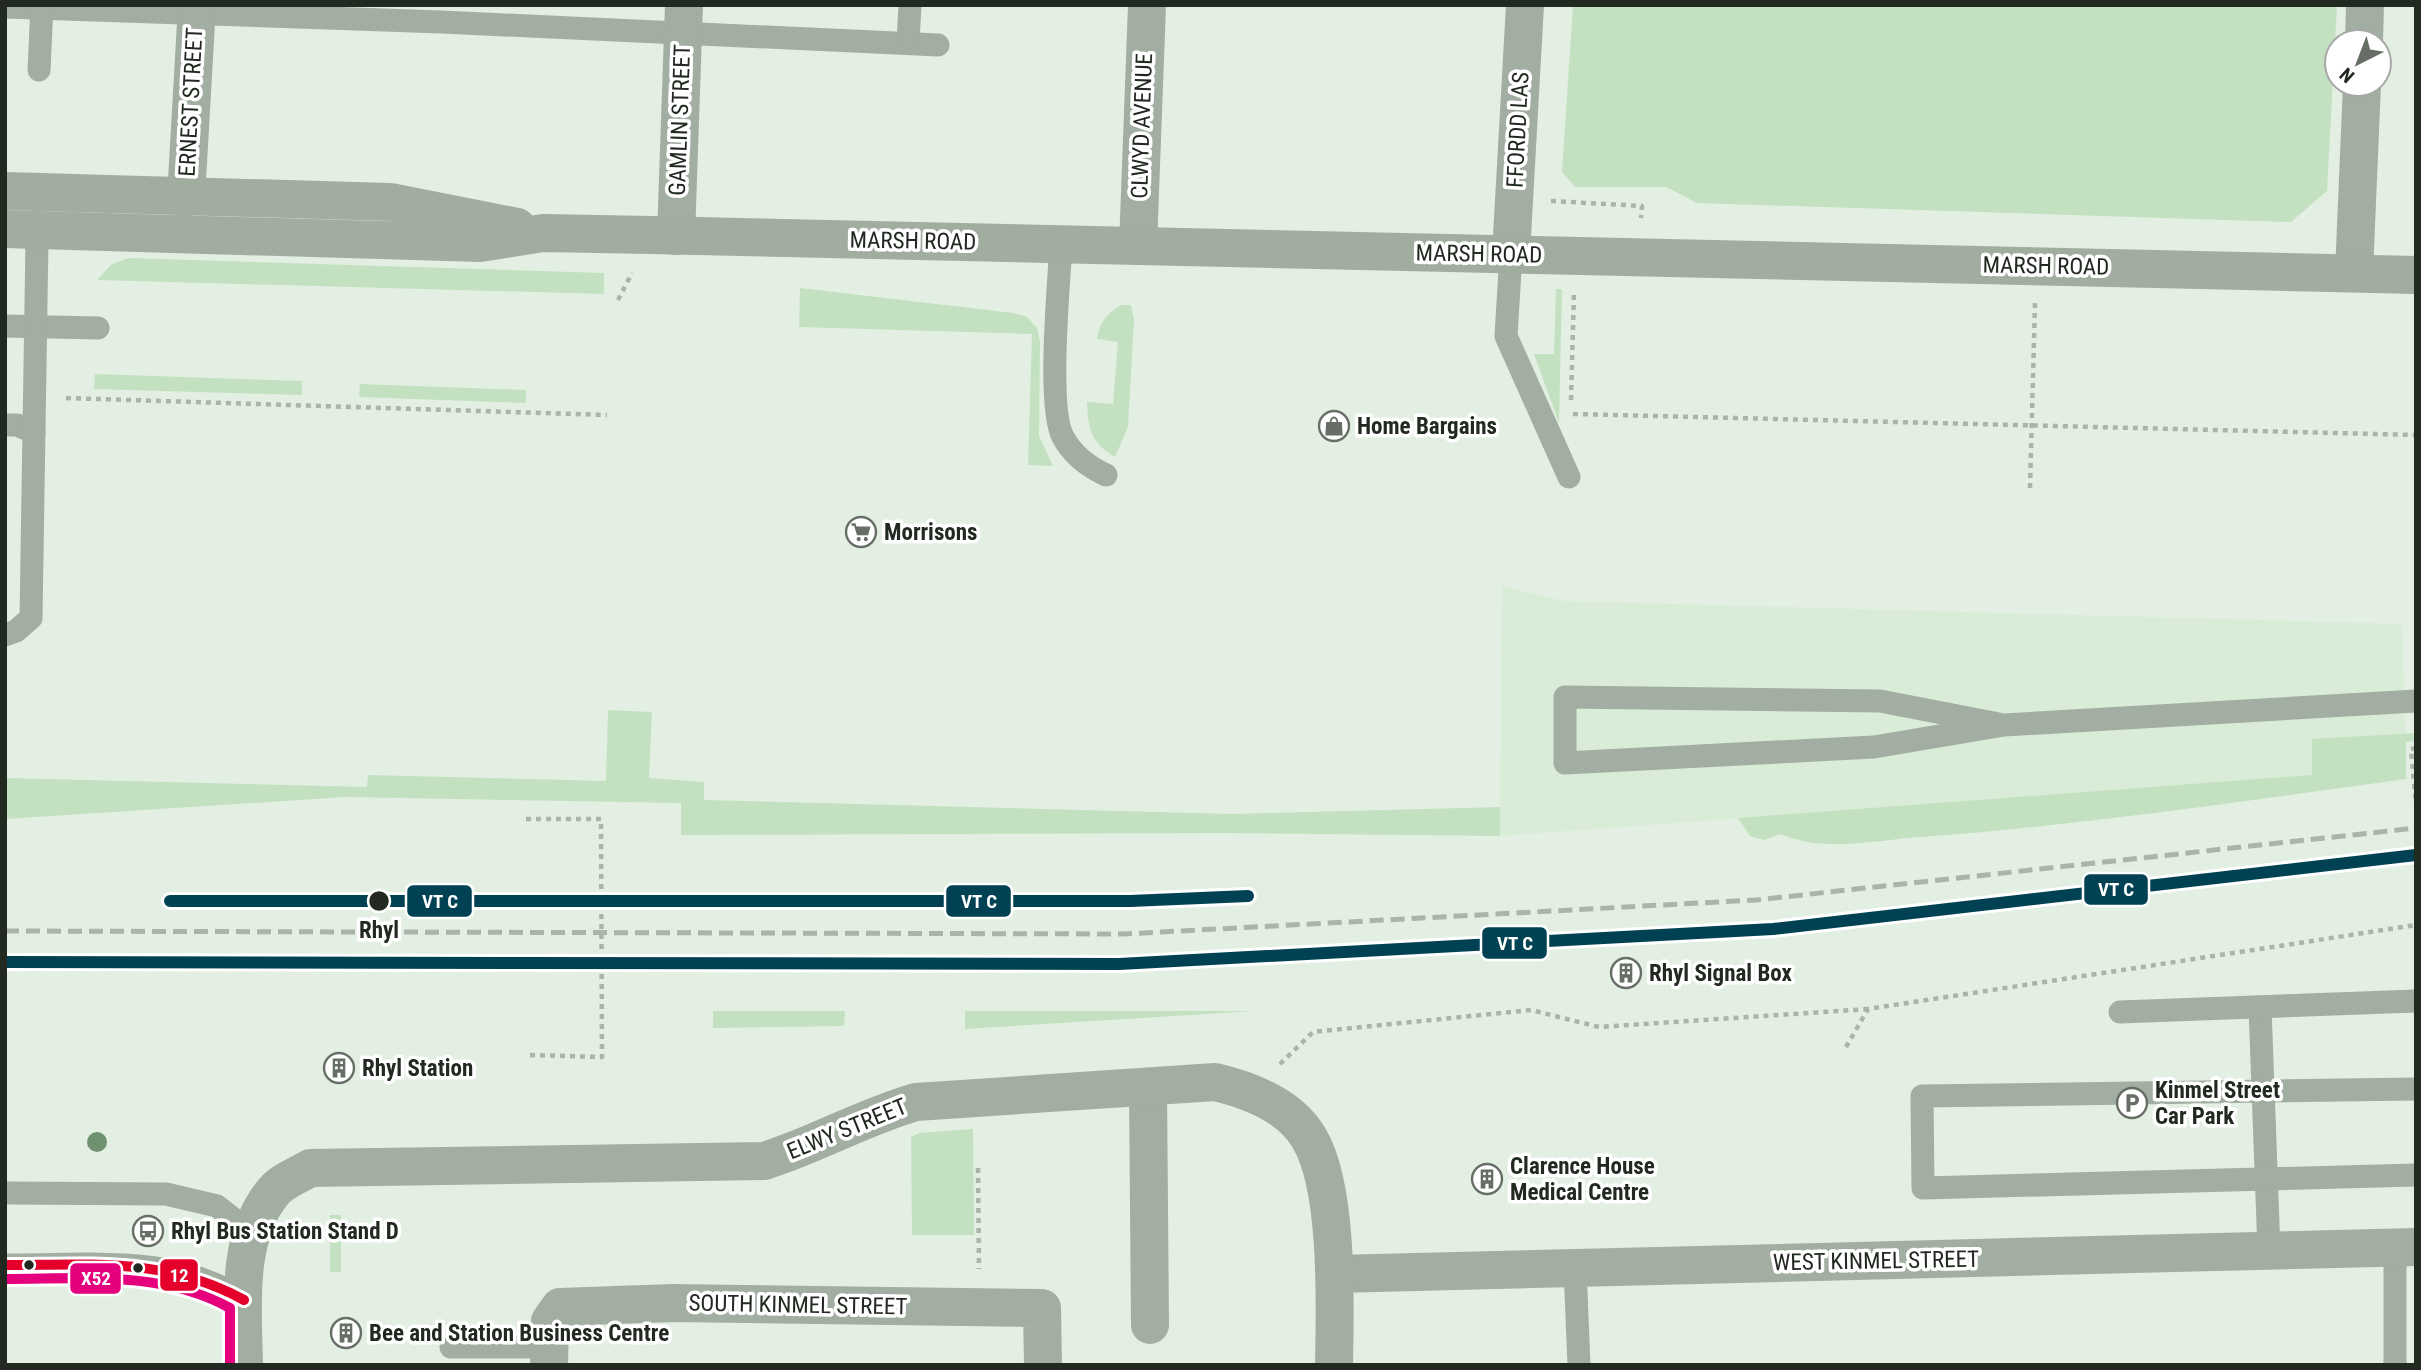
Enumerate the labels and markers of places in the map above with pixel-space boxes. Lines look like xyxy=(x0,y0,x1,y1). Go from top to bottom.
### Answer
shop icon: Home Bargains xyxy=(1317,409,1351,443)
place label: Home Bargains xyxy=(1357,413,1497,440)
supermarket icon: Morrisons xyxy=(844,515,878,549)
place label: Morrisons xyxy=(884,519,978,546)
marker: Rhyl xyxy=(367,889,391,913)
place label: Rhyl xyxy=(359,917,399,944)
building icon: Rhyl Signal Box xyxy=(1609,956,1643,990)
place label: Rhyl Signal Box xyxy=(1649,960,1793,987)
building icon: Rhyl Station xyxy=(322,1051,356,1085)
place label: Rhyl Station xyxy=(362,1055,473,1082)
place label: Kinmel Street Car Park xyxy=(2155,1077,2280,1130)
parking icon: Kinmel Street Car Park xyxy=(2115,1086,2149,1120)
place label: Clarence House Medical Centre xyxy=(1510,1153,1655,1206)
building icon: Clarence House Medical Centre xyxy=(1470,1162,1504,1196)
bus stop icon: Rhyl Bus Station Stand D xyxy=(131,1214,165,1248)
place label: Rhyl Bus Station Stand D xyxy=(171,1218,399,1245)
unlabelled marker xyxy=(22,1258,36,1272)
unlabelled marker xyxy=(131,1261,145,1275)
building icon: Bee and Station Business Centre xyxy=(329,1316,363,1350)
place label: Bee and Station Business Centre xyxy=(369,1320,669,1347)

